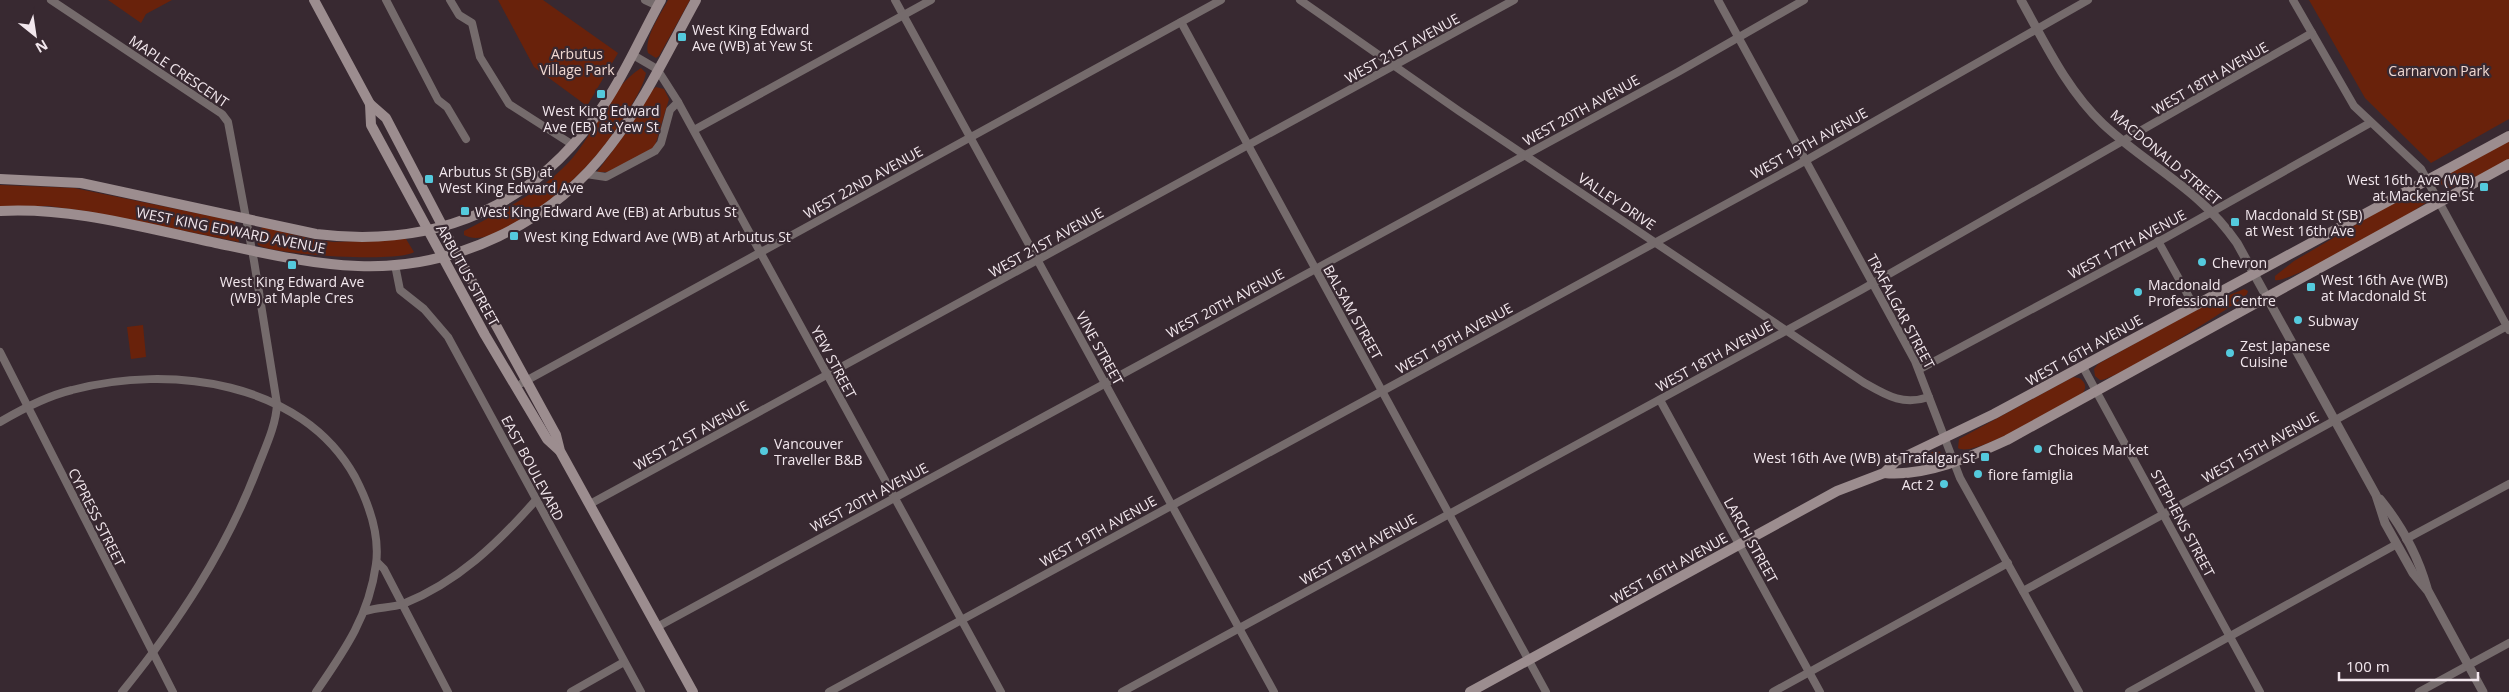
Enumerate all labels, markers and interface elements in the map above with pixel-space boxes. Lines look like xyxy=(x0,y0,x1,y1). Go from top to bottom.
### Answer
street label: WEST 21ST AVENUE xyxy=(1341,9,1463,87)
north arrow xyxy=(10,10,60,60)
place label: West King Edward Ave (WB) at Yew St xyxy=(692,20,812,55)
street label: MAPLE CRESCENT xyxy=(125,31,233,112)
marker: West King Edward Ave (WB) at Yew St xyxy=(676,31,688,43)
text: N xyxy=(32,36,51,58)
street label: WEST 18TH AVENUE xyxy=(2149,37,2271,119)
park label: Arbutus Village Park xyxy=(539,44,615,79)
park label: Carnarvon Park xyxy=(2388,61,2490,80)
street label: WEST 20TH AVENUE xyxy=(1519,70,1643,150)
marker: West King Edward Ave (EB) at Yew St xyxy=(595,88,607,100)
place label: West King Edward Ave (EB) at Yew St xyxy=(542,101,660,136)
street label: WEST 19TH AVENUE xyxy=(1747,103,1871,183)
street label: MACDONALD STREET xyxy=(2107,105,2226,209)
street label: WEST 22ND AVENUE xyxy=(800,141,926,223)
place label: Arbutus St (SB) at West King Edward Ave xyxy=(439,162,584,197)
street label: VALLEY DRIVE xyxy=(1574,168,1660,234)
place label: West 16th Ave (WB) at Mackenzie St xyxy=(2347,170,2474,205)
marker: Arbutus St (SB) at West King Edward Ave xyxy=(423,173,435,185)
marker: West 16th Ave (WB) at Mackenzie St xyxy=(2478,181,2490,193)
street label: WEST KING EDWARD AVENUE xyxy=(135,202,327,258)
place label: West King Edward Ave (EB) at Arbutus St xyxy=(475,202,737,221)
street label: WEST 21ST AVENUE xyxy=(985,203,1107,281)
marker: West King Edward Ave (EB) at Arbutus St xyxy=(459,205,471,217)
street label: WEST 17TH AVENUE xyxy=(2065,205,2189,283)
place label: Macdonald St (SB) at West 16th Ave xyxy=(2245,205,2362,240)
marker: Macdonald St (SB) at West 16th Ave xyxy=(2229,216,2241,228)
street label: ARBUTUS STREET xyxy=(432,221,504,329)
place label: West King Edward Ave (WB) at Arbutus St xyxy=(524,227,791,246)
marker: West King Edward Ave (WB) at Arbutus St xyxy=(508,230,520,242)
street label: TRAFALGAR STREET xyxy=(1863,250,1939,372)
place label: Chevron xyxy=(2212,253,2267,272)
marker: Chevron xyxy=(2196,256,2208,268)
marker: West King Edward Ave (WB) at Maple Cres xyxy=(286,259,298,271)
street label: BALSAM STREET xyxy=(1319,261,1387,363)
street label: WEST 20TH AVENUE xyxy=(1163,264,1287,342)
place label: West 16th Ave (WB) at Macdonald St xyxy=(2321,270,2448,305)
place label: West King Edward Ave (WB) at Maple Cres xyxy=(220,272,364,307)
place label: Macdonald Professional Centre xyxy=(2148,275,2276,310)
marker: West 16th Ave (WB) at Macdonald St xyxy=(2305,281,2317,293)
marker: Macdonald Professional Centre xyxy=(2132,286,2144,298)
street label: WEST 19TH AVENUE xyxy=(1392,298,1516,378)
street label: VINE STREET xyxy=(1072,308,1128,389)
street label: WEST 16TH AVENUE xyxy=(2022,310,2146,390)
place label: Subway xyxy=(2308,311,2359,330)
marker: Subway xyxy=(2292,314,2304,326)
street label: WEST 18TH AVENUE xyxy=(1652,316,1776,396)
street label: YEW STREET xyxy=(807,322,861,402)
place label: Zest Japanese Cuisine xyxy=(2240,336,2330,371)
marker: Zest Japanese Cuisine xyxy=(2224,347,2236,359)
street label: WEST 21ST AVENUE xyxy=(630,396,752,474)
street label: WEST 15TH AVENUE xyxy=(2198,407,2322,487)
street label: EAST BOULEVARD xyxy=(497,412,569,524)
place label: Vancouver Traveller B&B xyxy=(774,434,863,469)
place label: Choices Market xyxy=(2048,440,2149,459)
marker: Choices Market xyxy=(2032,443,2044,455)
marker: Vancouver Traveller B&B xyxy=(758,445,770,457)
place label: West 16th Ave (WB) at Trafalgar St xyxy=(1753,448,1975,467)
marker: West 16th Ave (WB) at Trafalgar St xyxy=(1979,451,1991,463)
street label: WEST 20TH AVENUE xyxy=(807,458,931,536)
street label: CYPRESS STREET xyxy=(64,465,130,570)
place label: fiore famiglia xyxy=(1988,465,2073,484)
street label: STEPHENS STREET xyxy=(2147,466,2219,580)
marker: fiore famiglia xyxy=(1972,468,1984,480)
place label: Act 2 xyxy=(1902,475,1934,494)
marker: Act 2 xyxy=(1938,478,1950,490)
street label: WEST 19TH AVENUE xyxy=(1036,491,1160,571)
street label: LARCH STREET xyxy=(1720,494,1782,586)
street label: WEST 18TH AVENUE xyxy=(1296,509,1420,589)
street label: WEST 16TH AVENUE xyxy=(1607,528,1731,608)
scale bar xyxy=(2339,650,2478,682)
text: 100 m xyxy=(2346,656,2390,676)

